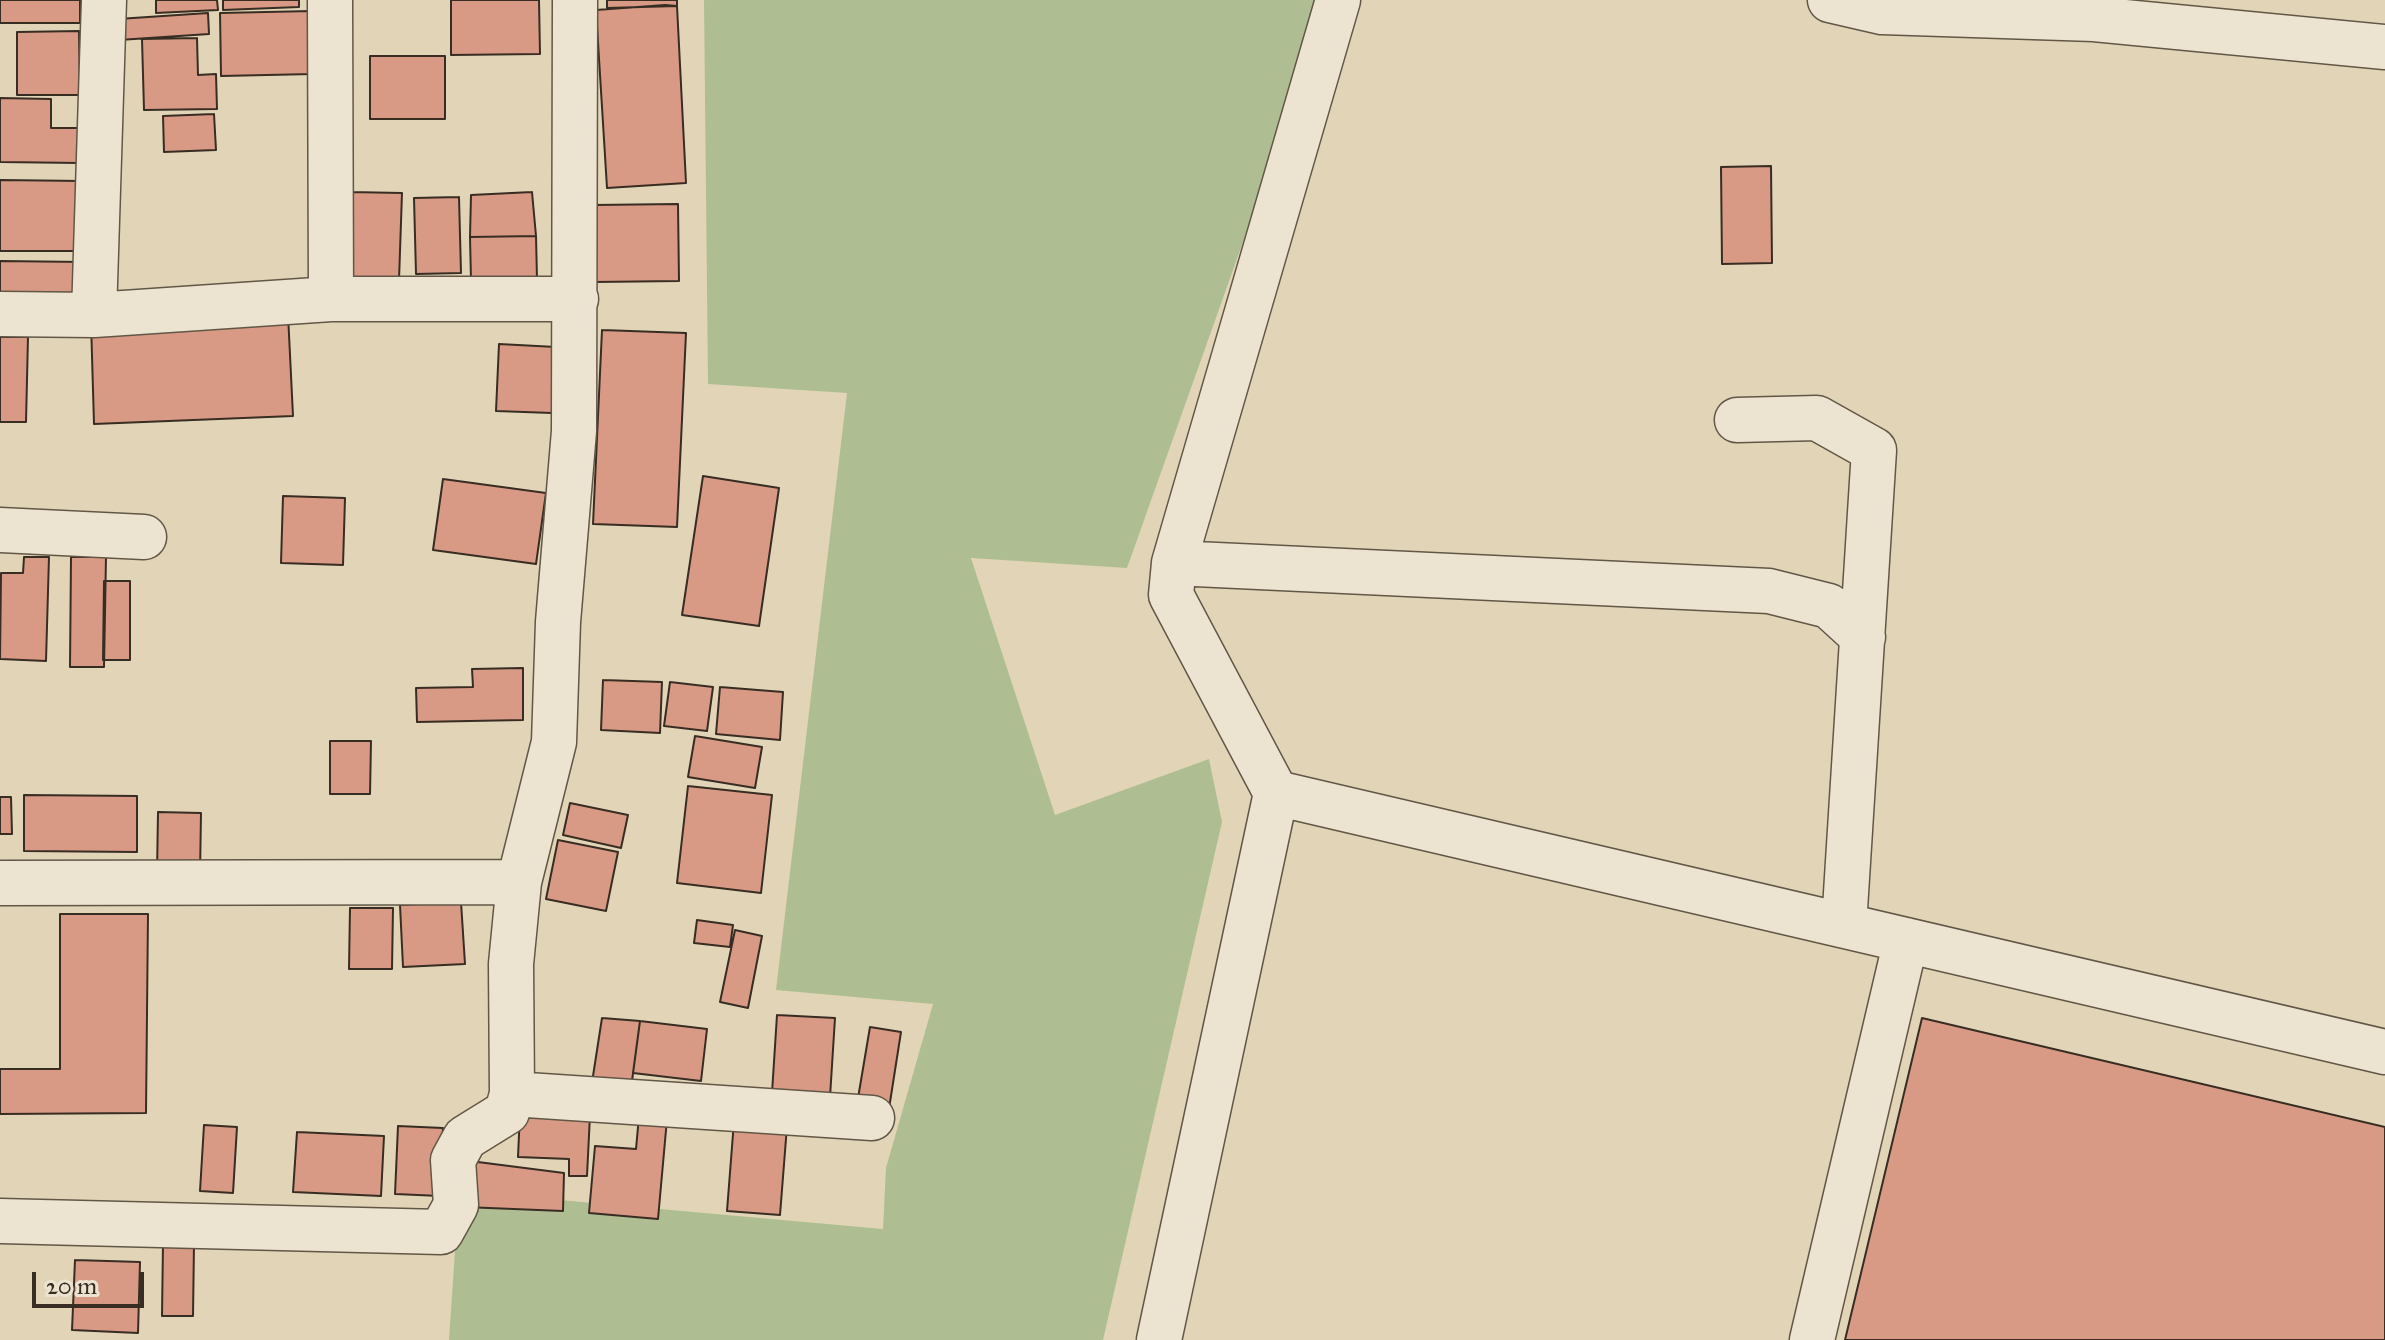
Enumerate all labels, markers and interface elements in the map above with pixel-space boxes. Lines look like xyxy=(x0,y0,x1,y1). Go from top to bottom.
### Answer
scale bar xyxy=(36,1256,148,1306)
text: 20 m xyxy=(46,1271,97,1301)

